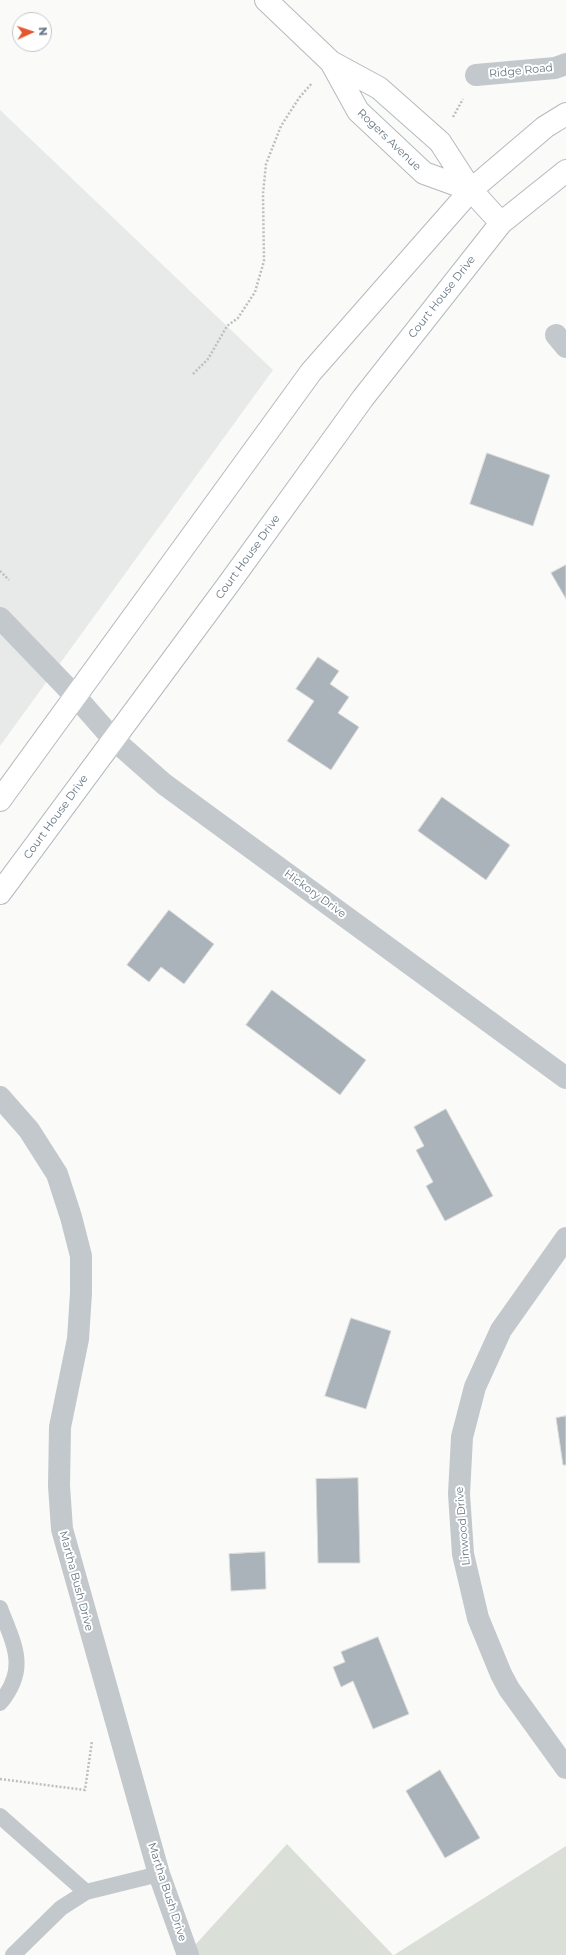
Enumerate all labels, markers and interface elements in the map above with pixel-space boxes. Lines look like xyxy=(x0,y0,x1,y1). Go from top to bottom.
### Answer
north arrow xyxy=(12,12,52,52)
text: N xyxy=(36,27,50,36)
street label: Ridge Road xyxy=(488,61,554,81)
street label: Rogers Avenue xyxy=(354,106,424,174)
street label: Court House Drive xyxy=(406,253,478,341)
street label: Court House Drive xyxy=(213,512,283,602)
street label: Court House Drive xyxy=(21,772,91,862)
street label: Hickory Drive xyxy=(281,867,349,921)
street label: Linwood Drive xyxy=(453,1486,473,1566)
street label: Martha Bush Drive xyxy=(56,1530,96,1632)
street label: Martha Bush Drive xyxy=(145,1841,189,1943)

